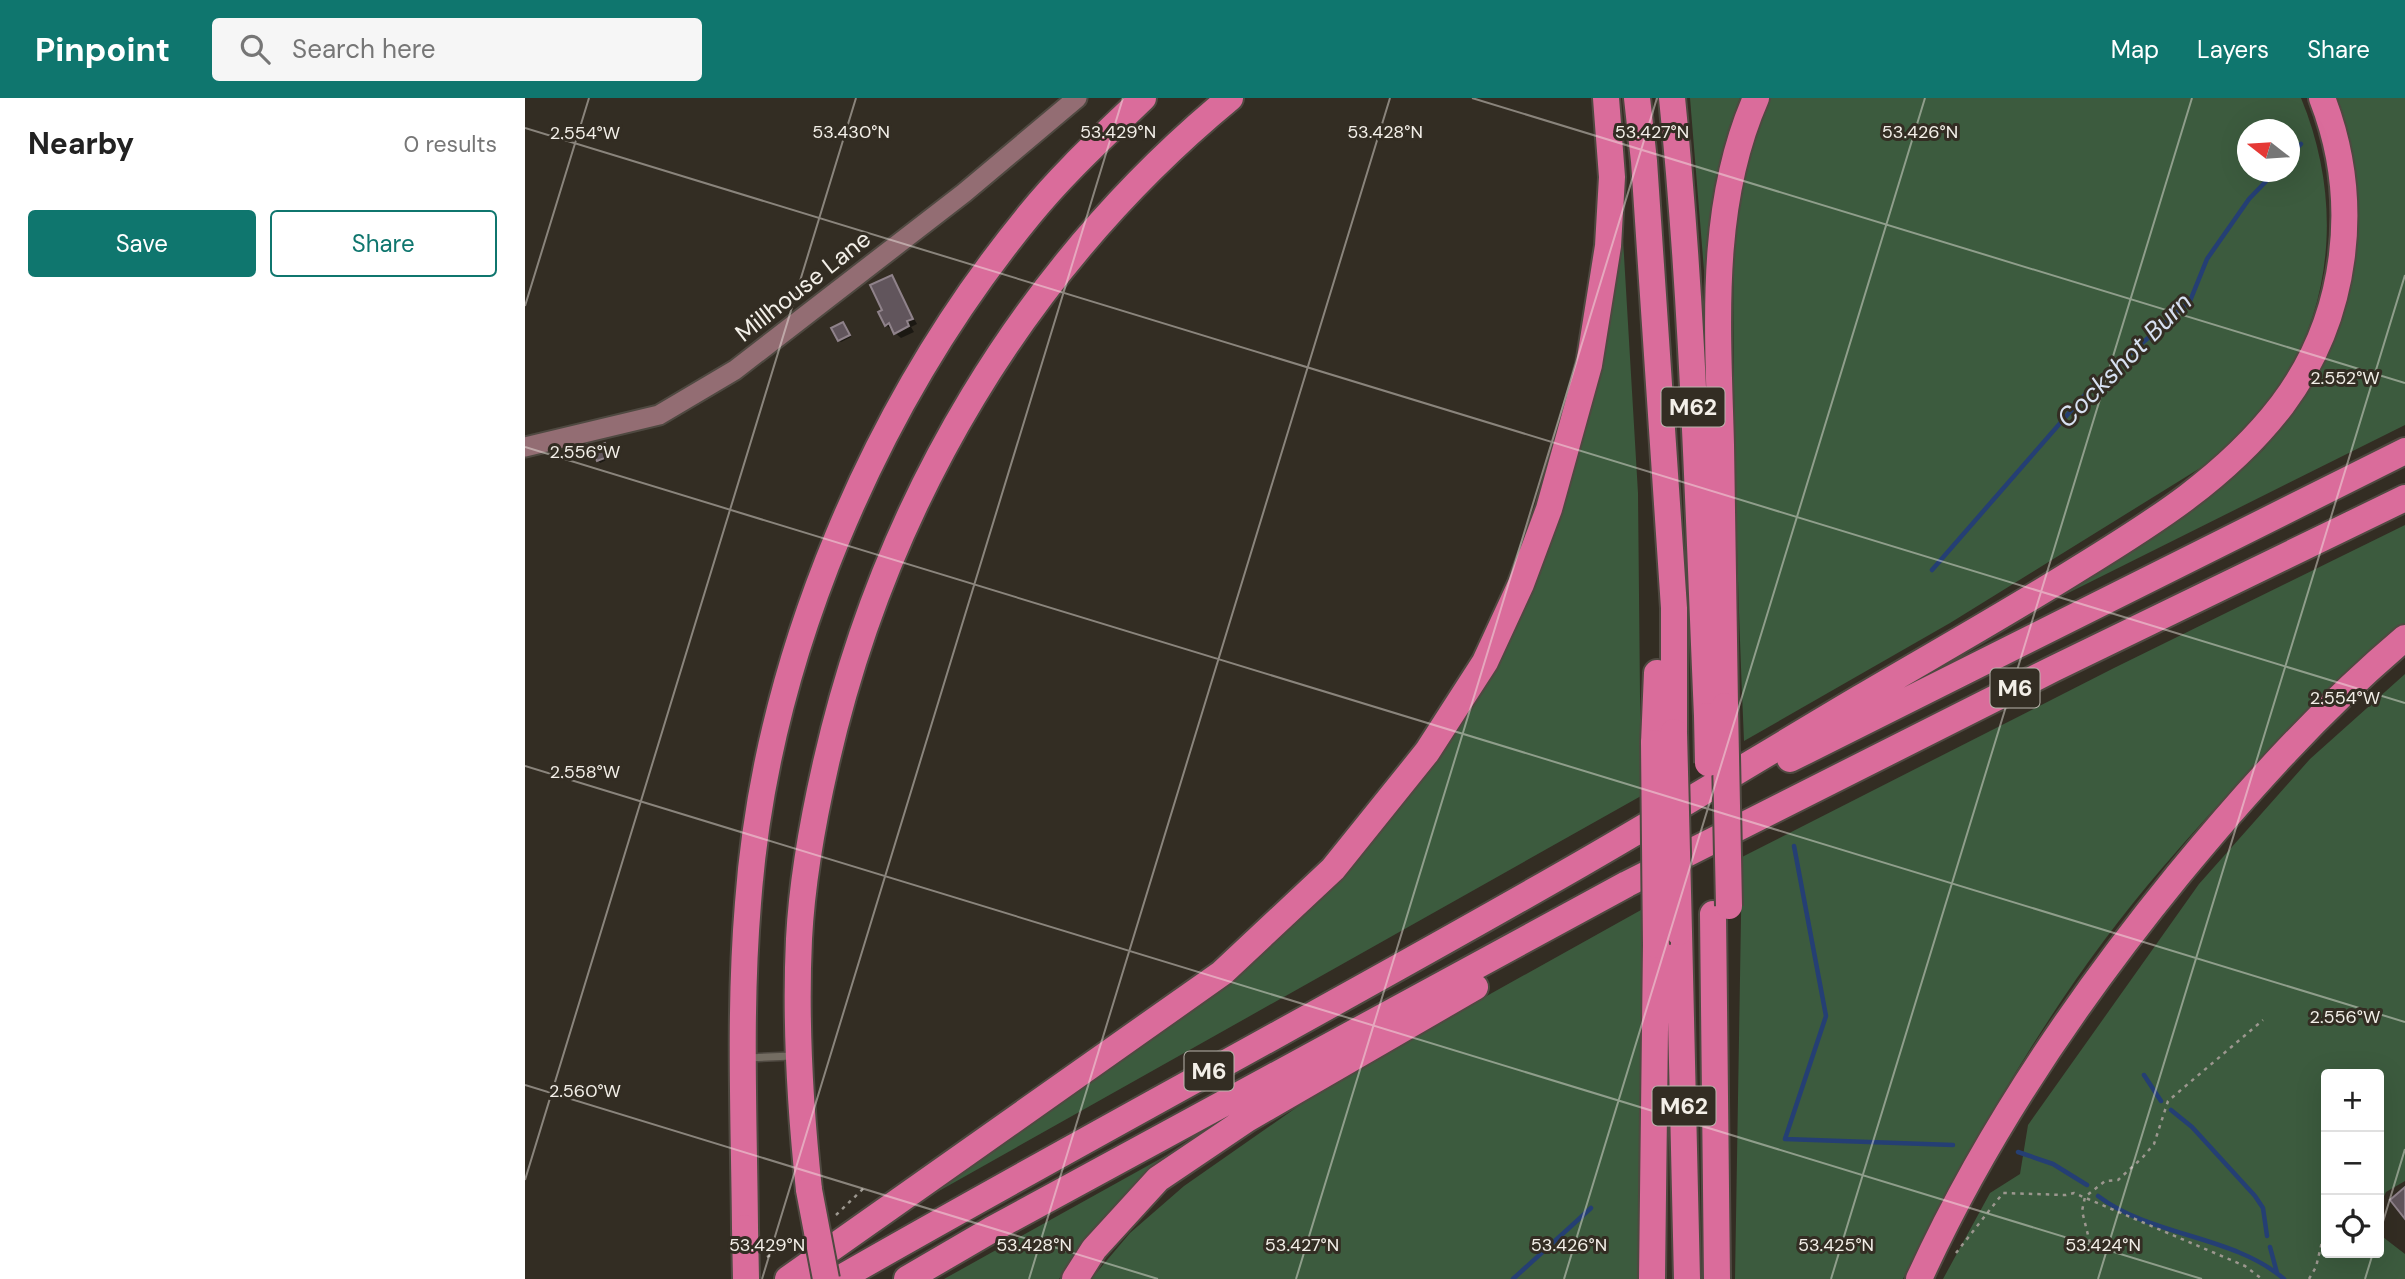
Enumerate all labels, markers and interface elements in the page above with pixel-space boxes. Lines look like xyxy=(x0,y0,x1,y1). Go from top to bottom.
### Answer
search box xyxy=(212,18,702,81)
text: Pinpoint xyxy=(35,28,170,71)
icon: search xyxy=(236,30,274,68)
text: Search here xyxy=(292,32,436,66)
text: Map xyxy=(2111,34,2159,65)
text: Layers xyxy=(2197,34,2269,65)
text: Share xyxy=(2307,34,2370,65)
north arrow xyxy=(2237,119,2300,182)
text: 53.430°N xyxy=(812,120,890,144)
text: 53.429°N xyxy=(1080,120,1156,144)
text: 53.428°N xyxy=(1347,120,1423,144)
text: 53.427°N xyxy=(1615,120,1689,144)
text: 53.426°N xyxy=(1882,120,1958,144)
text: 2.554°W xyxy=(550,121,620,145)
text: Nearby xyxy=(28,124,134,163)
text: 0 results xyxy=(404,129,497,159)
button: Save xyxy=(28,210,256,277)
button: Share xyxy=(270,210,497,277)
street label: Millhouse Lane xyxy=(729,223,877,348)
water label: Cockshot Burn xyxy=(2049,285,2199,435)
text: 2.552°W xyxy=(2310,366,2380,390)
road number: M62 xyxy=(1661,388,1725,426)
text: 2.556°W xyxy=(550,440,620,464)
road number: M6 xyxy=(1991,668,2039,708)
text: 2.554°W xyxy=(2310,686,2380,710)
text: 2.558°W xyxy=(550,760,620,784)
text: 2.556°W xyxy=(2310,1005,2380,1029)
road number: M6 xyxy=(1185,1052,1233,1090)
map controls xyxy=(2321,1069,2384,1258)
button: + xyxy=(2321,1069,2384,1132)
text: 2.560°W xyxy=(549,1079,621,1103)
road number: M62 xyxy=(1653,1086,1715,1126)
button: − xyxy=(2321,1132,2384,1195)
button: locate xyxy=(2321,1195,2384,1258)
text: 53.429°N xyxy=(729,1233,805,1257)
text: 53.428°N xyxy=(996,1233,1072,1257)
text: 53.427°N xyxy=(1265,1233,1339,1257)
text: 53.426°N xyxy=(1531,1233,1607,1257)
text: 53.425°N xyxy=(1798,1233,1874,1257)
text: 53.424°N xyxy=(2065,1233,2141,1257)

